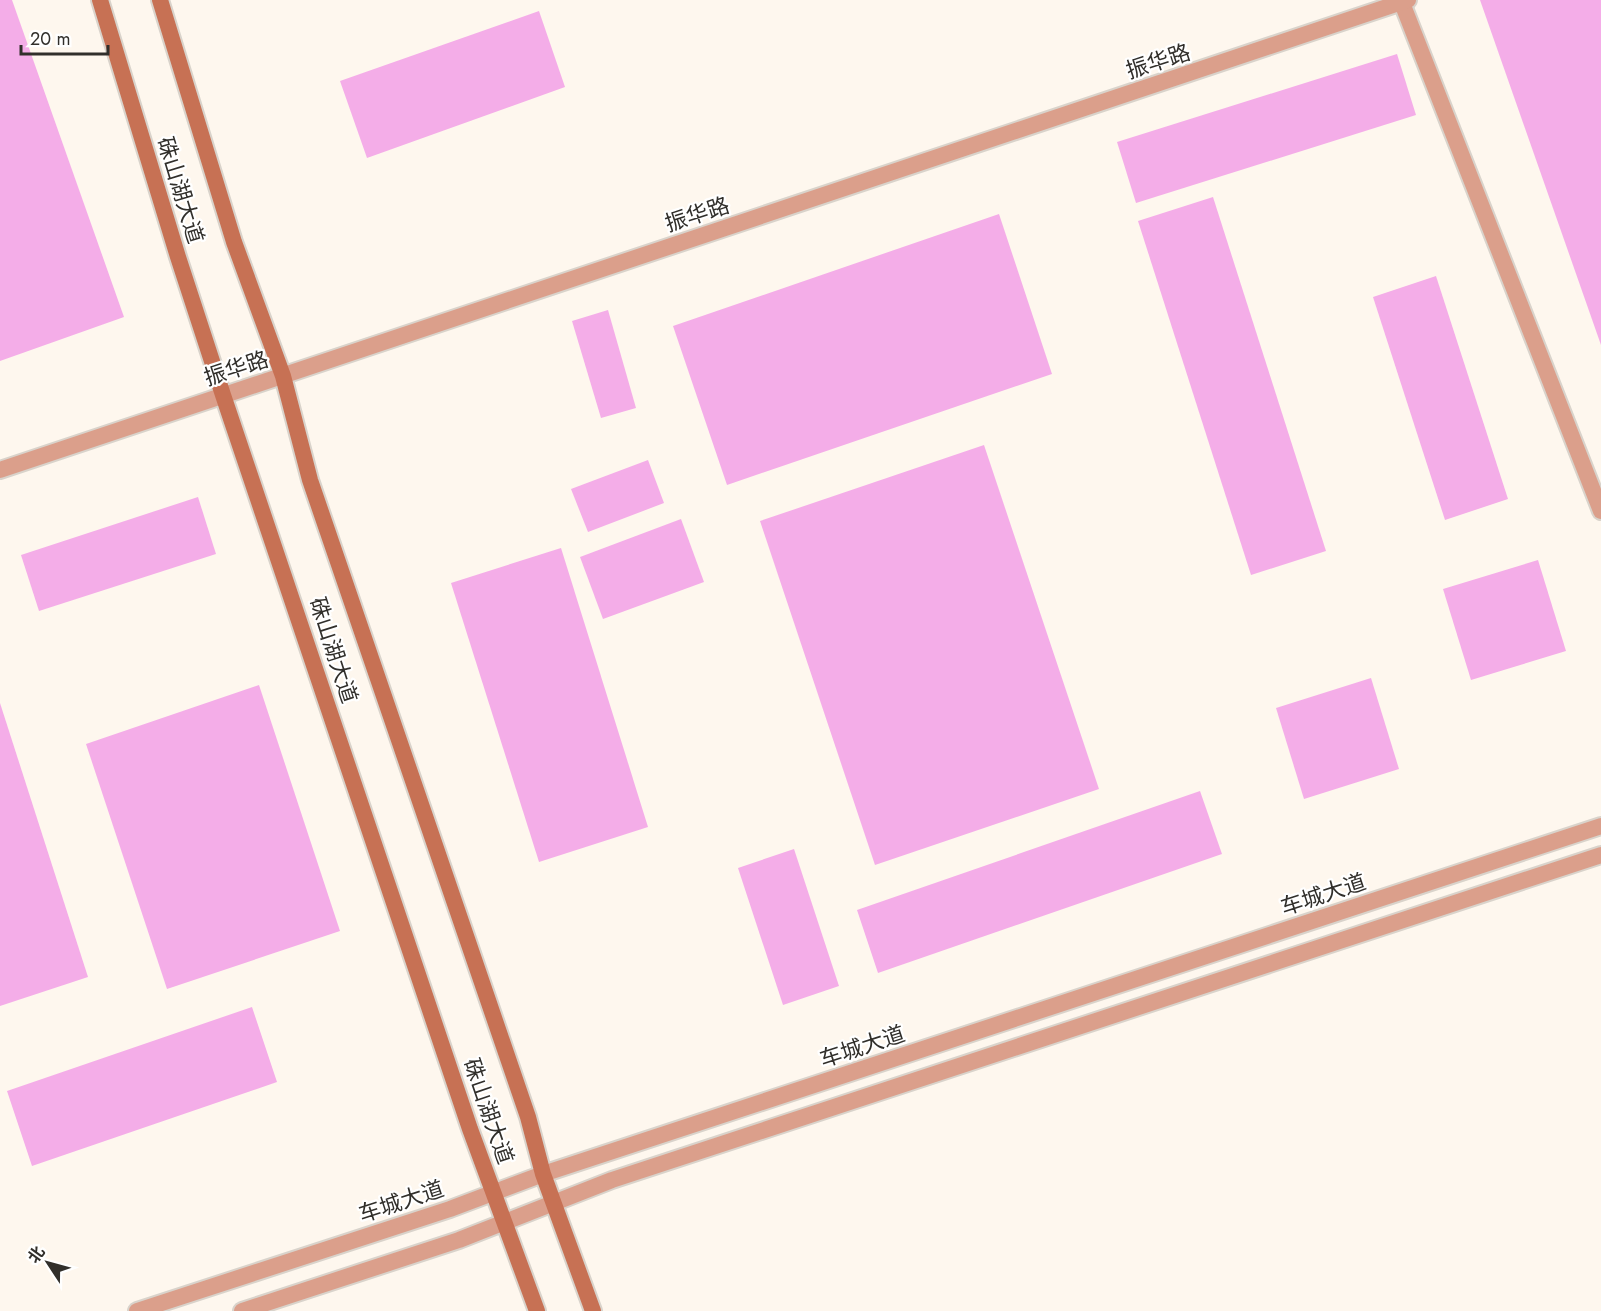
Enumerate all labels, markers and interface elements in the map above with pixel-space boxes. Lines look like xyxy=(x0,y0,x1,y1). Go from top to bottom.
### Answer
scale bar xyxy=(21,18,108,56)
text: 20 m xyxy=(30,26,70,52)
street label: 振华路 xyxy=(1122,36,1194,86)
street label: 硃山湖大道 xyxy=(150,133,212,247)
street label: 振华路 xyxy=(661,189,733,239)
street label: 振华路 xyxy=(200,343,272,393)
street label: 硃山湖大道 xyxy=(302,593,366,707)
street label: 车城大道 xyxy=(1276,865,1370,923)
street label: 车城大道 xyxy=(815,1017,909,1075)
street label: 硃山湖大道 xyxy=(456,1054,522,1168)
street label: 车城大道 xyxy=(354,1172,448,1230)
north arrow xyxy=(18,1233,78,1293)
text: 北 xyxy=(22,1241,50,1268)

